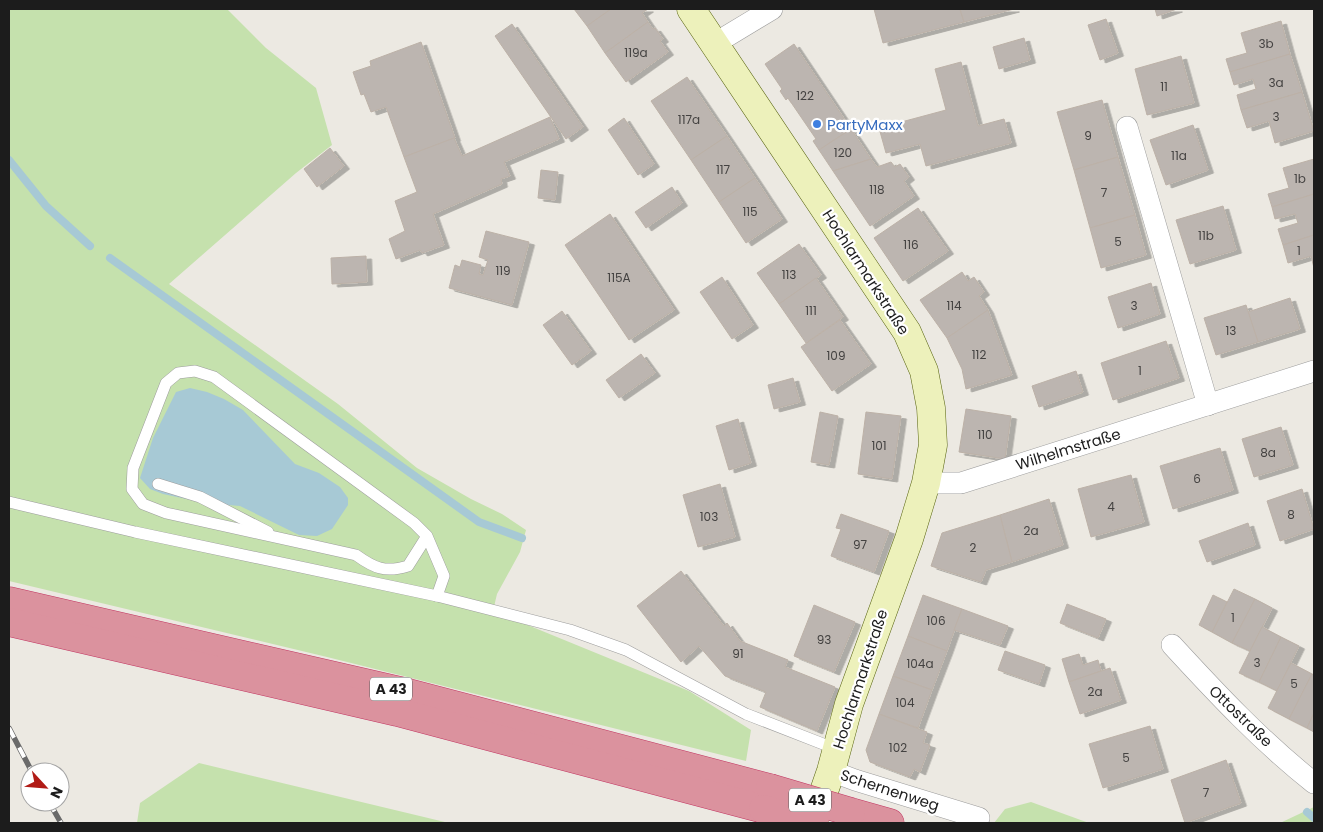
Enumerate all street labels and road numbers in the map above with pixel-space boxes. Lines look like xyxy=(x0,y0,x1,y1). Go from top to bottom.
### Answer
street label: Hochlarmarkstraße xyxy=(818,205,914,339)
street label: Wilhelmstraße xyxy=(1013,423,1123,475)
street label: Hochlarmarkstraße xyxy=(828,607,892,751)
road number: A 43 xyxy=(370,678,412,701)
street label: Ottostraße xyxy=(1205,680,1277,752)
street label: Schernenweg xyxy=(838,764,942,816)
road number: A 43 xyxy=(789,788,831,812)

